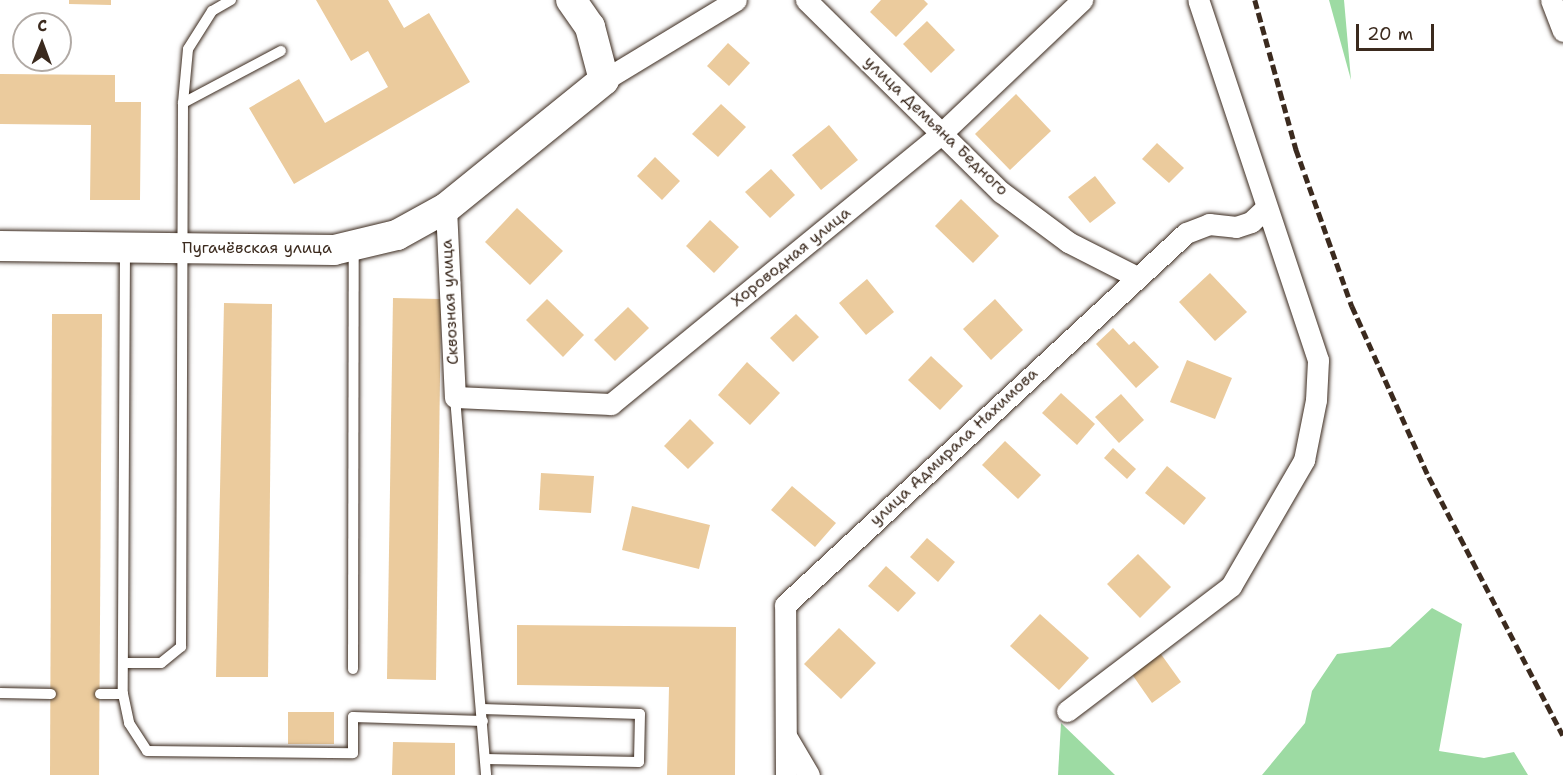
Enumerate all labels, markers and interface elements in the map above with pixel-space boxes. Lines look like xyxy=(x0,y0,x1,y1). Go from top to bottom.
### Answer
north arrow xyxy=(12,12,72,72)
scale bar xyxy=(1359,12,1437,50)
text: С xyxy=(37,15,47,36)
text: 20 m xyxy=(1367,22,1413,46)
street label: улица Демьяна Бедного xyxy=(860,52,1012,200)
street label: Хороводная улица xyxy=(728,203,854,311)
street label: Пугачёвская улица xyxy=(182,238,332,258)
street label: Сквозная улица xyxy=(437,239,463,365)
street label: улица Адмирала Нахимова xyxy=(866,364,1042,530)

